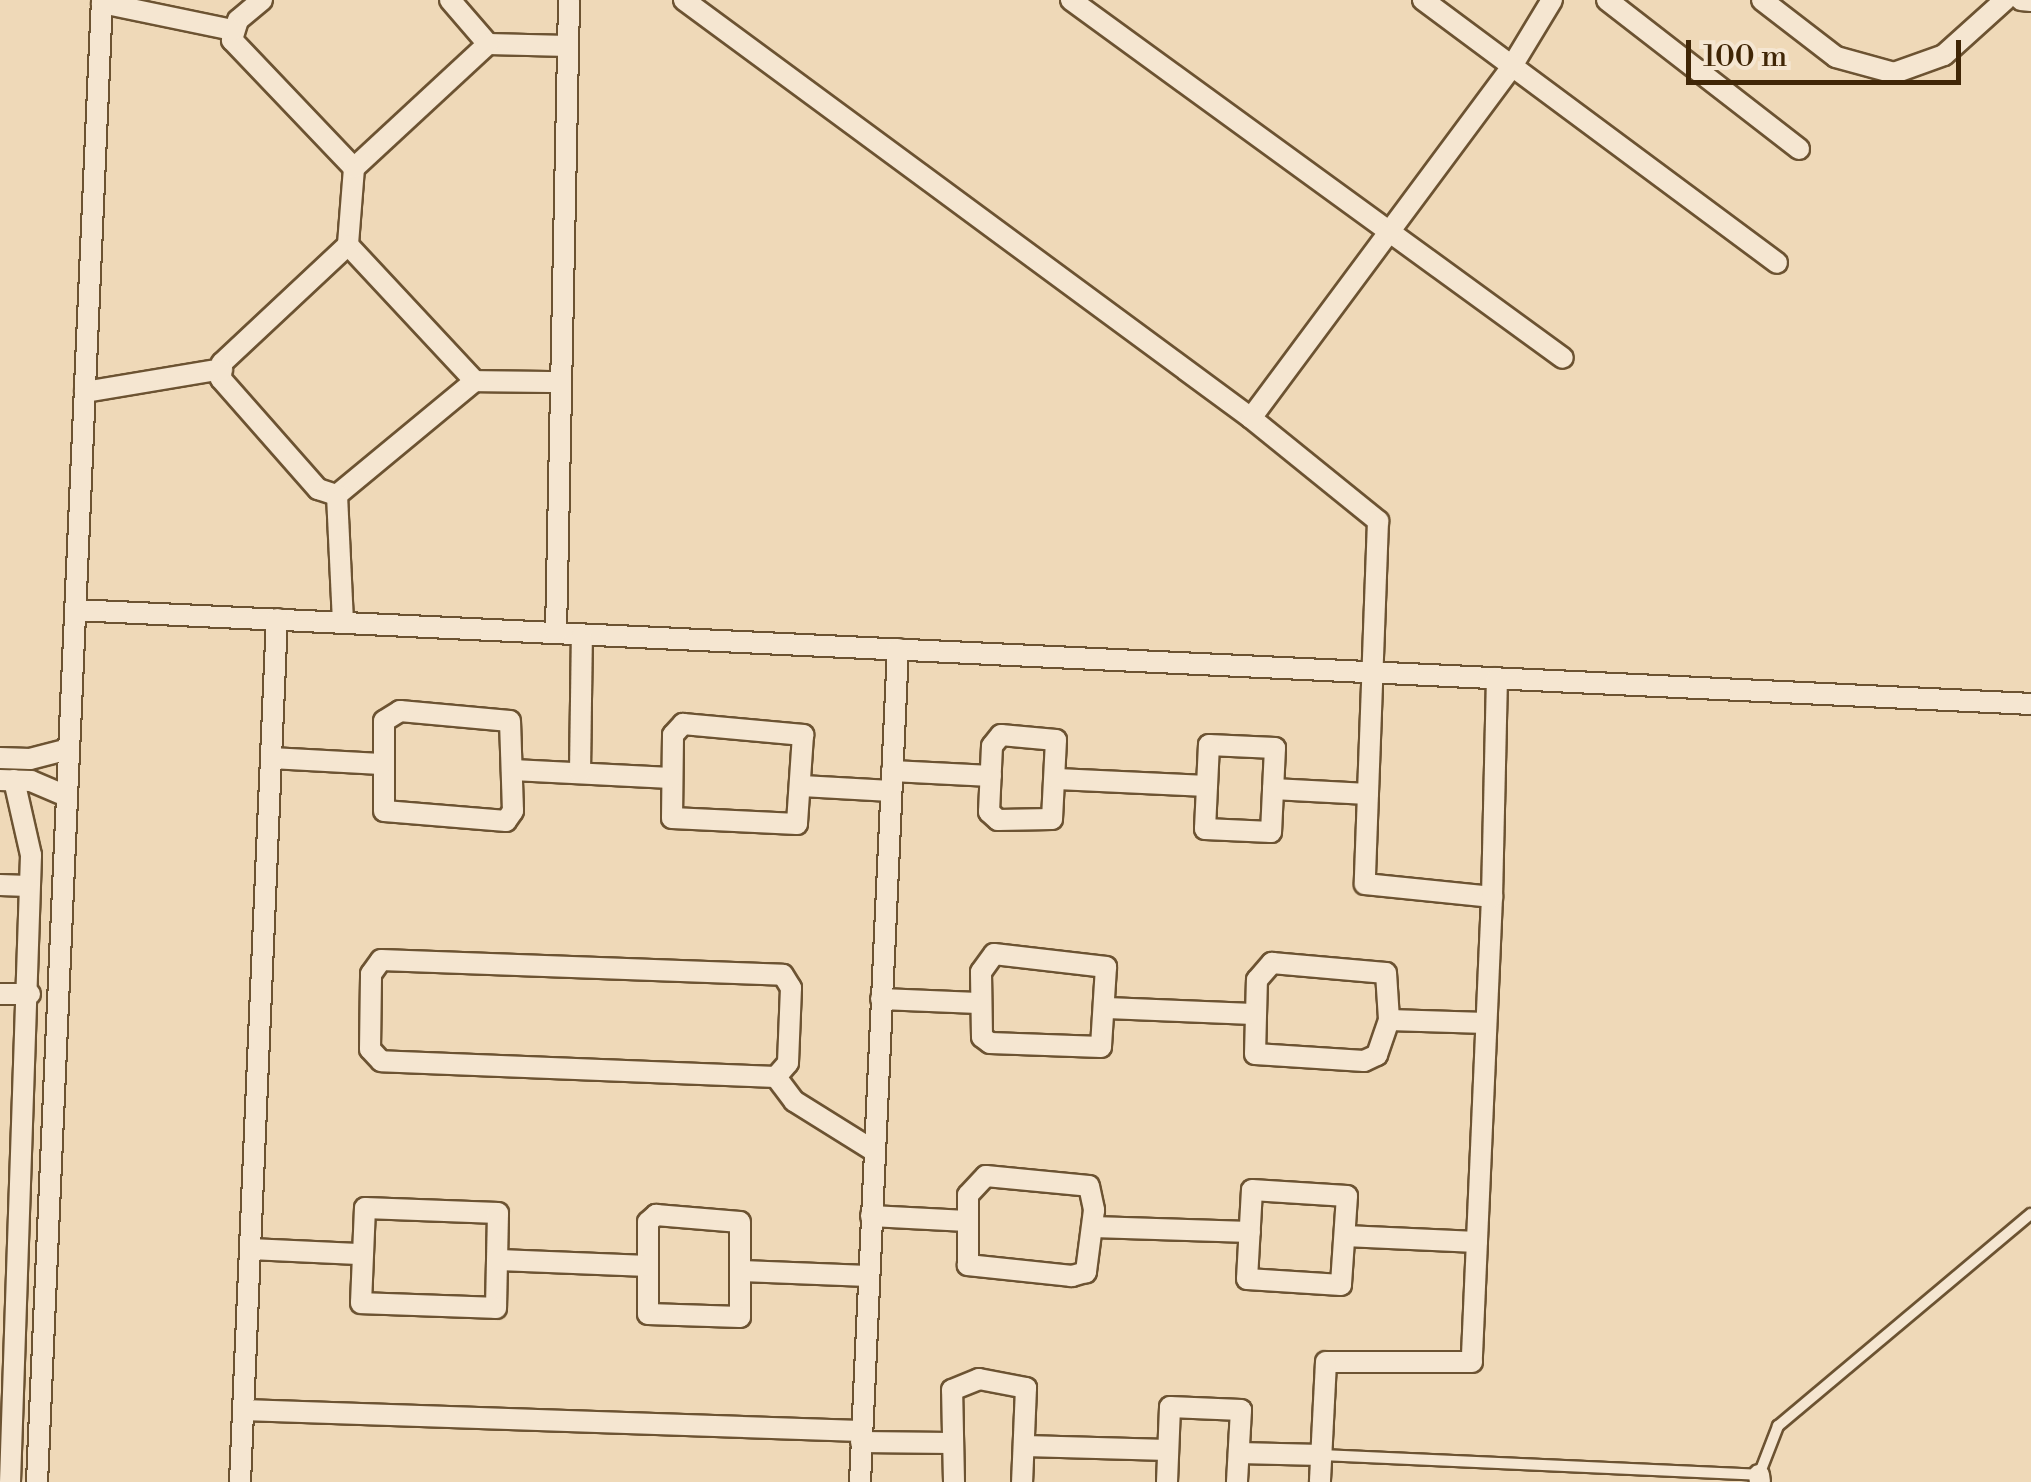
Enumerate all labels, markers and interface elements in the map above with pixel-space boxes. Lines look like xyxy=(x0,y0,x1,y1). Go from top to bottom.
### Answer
scale bar xyxy=(1691,20,1966,82)
text: 100 m xyxy=(1703,38,1787,76)

